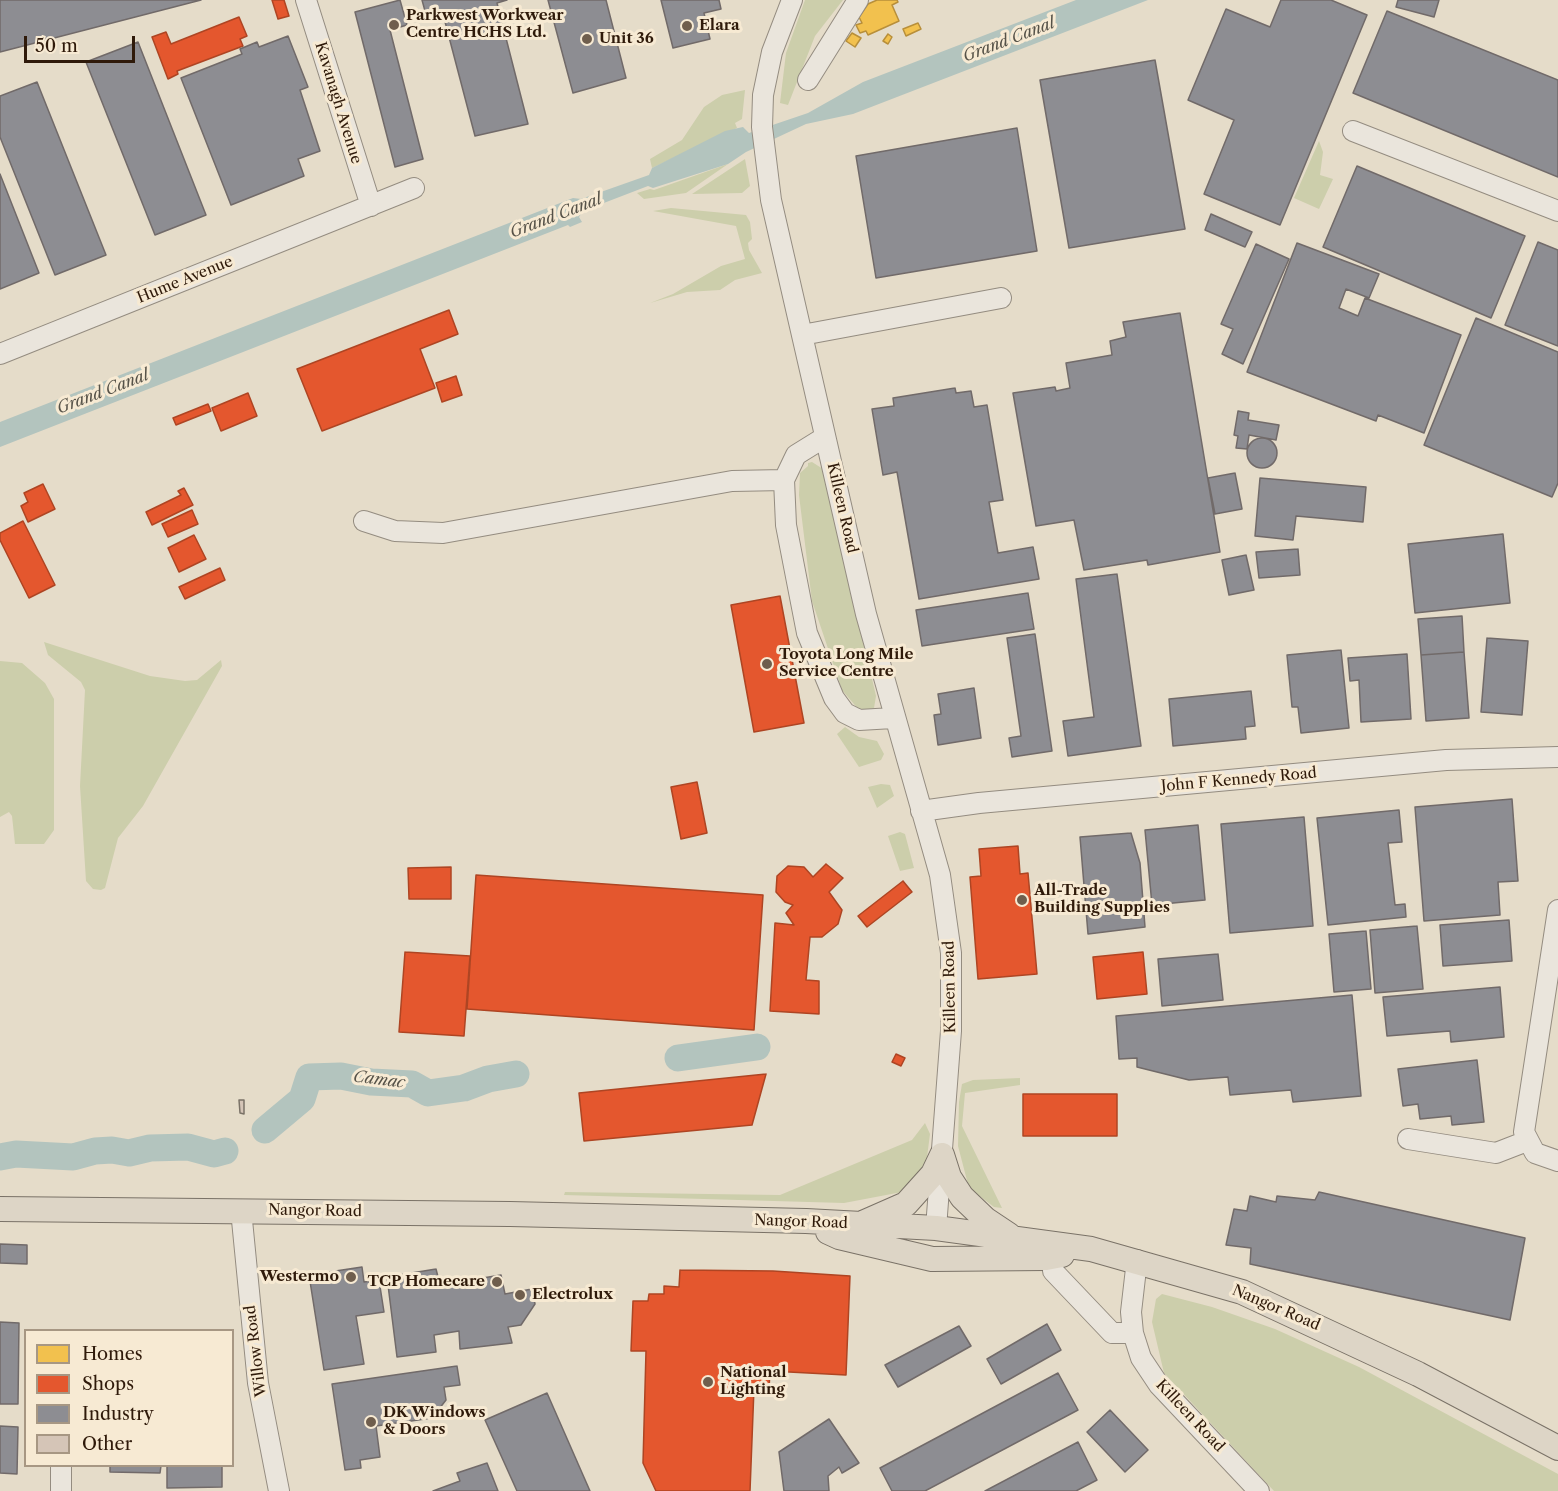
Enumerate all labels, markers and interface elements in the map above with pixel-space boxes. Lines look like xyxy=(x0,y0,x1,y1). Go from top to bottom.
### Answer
place label: Parkwest Workwear Centre HCHS Ltd. xyxy=(406,7,564,42)
water label: Grand Canal xyxy=(960,14,1058,66)
place label: Elara xyxy=(699,17,740,35)
marker: Parkwest Workwear Centre HCHS Ltd. xyxy=(387,18,401,32)
marker: Elara xyxy=(680,19,694,33)
scale bar xyxy=(27,24,138,62)
place label: Unit 36 xyxy=(599,30,654,48)
marker: Unit 36 xyxy=(580,32,594,46)
text: 50 m xyxy=(35,35,78,57)
street label: Kavanagh Avenue xyxy=(311,40,365,166)
water label: Grand Canal xyxy=(507,190,605,242)
street label: Hume Avenue xyxy=(135,253,235,307)
water label: Grand Canal xyxy=(54,366,152,418)
street label: Killeen Road xyxy=(823,461,861,555)
place label: Toyota Long Mile Service Centre xyxy=(779,646,914,681)
marker: Toyota Long Mile Service Centre xyxy=(760,657,774,671)
street label: John F Kennedy Road xyxy=(1160,764,1318,796)
place label: All-Trade Building Supplies xyxy=(1034,882,1170,917)
marker: All-Trade Building Supplies xyxy=(1015,893,1029,907)
street label: Killeen Road xyxy=(940,941,960,1033)
water label: Camac xyxy=(352,1067,406,1093)
street label: Nangor Road xyxy=(268,1201,362,1221)
street label: Nangor Road xyxy=(754,1211,848,1233)
place label: Westermo xyxy=(260,1268,339,1286)
marker: Westermo xyxy=(344,1270,358,1284)
place label: TCP Homecare xyxy=(367,1273,485,1291)
marker: TCP Homecare xyxy=(490,1275,504,1289)
street label: Nangor Road xyxy=(1229,1281,1323,1335)
place label: Electrolux xyxy=(532,1286,613,1304)
marker: Electrolux xyxy=(513,1288,527,1302)
street label: Willow Road xyxy=(241,1304,271,1398)
legend xyxy=(24,1329,234,1467)
text: Homes xyxy=(82,1343,143,1365)
place label: National Lighting xyxy=(720,1364,787,1399)
text: Shops xyxy=(82,1373,134,1395)
marker: National Lighting xyxy=(701,1375,715,1389)
street label: Killeen Road xyxy=(1152,1376,1228,1456)
text: Industry xyxy=(82,1403,154,1425)
place label: DK Windows & Doors xyxy=(383,1404,485,1439)
marker: DK Windows & Doors xyxy=(364,1415,378,1429)
text: Other xyxy=(82,1433,132,1455)

